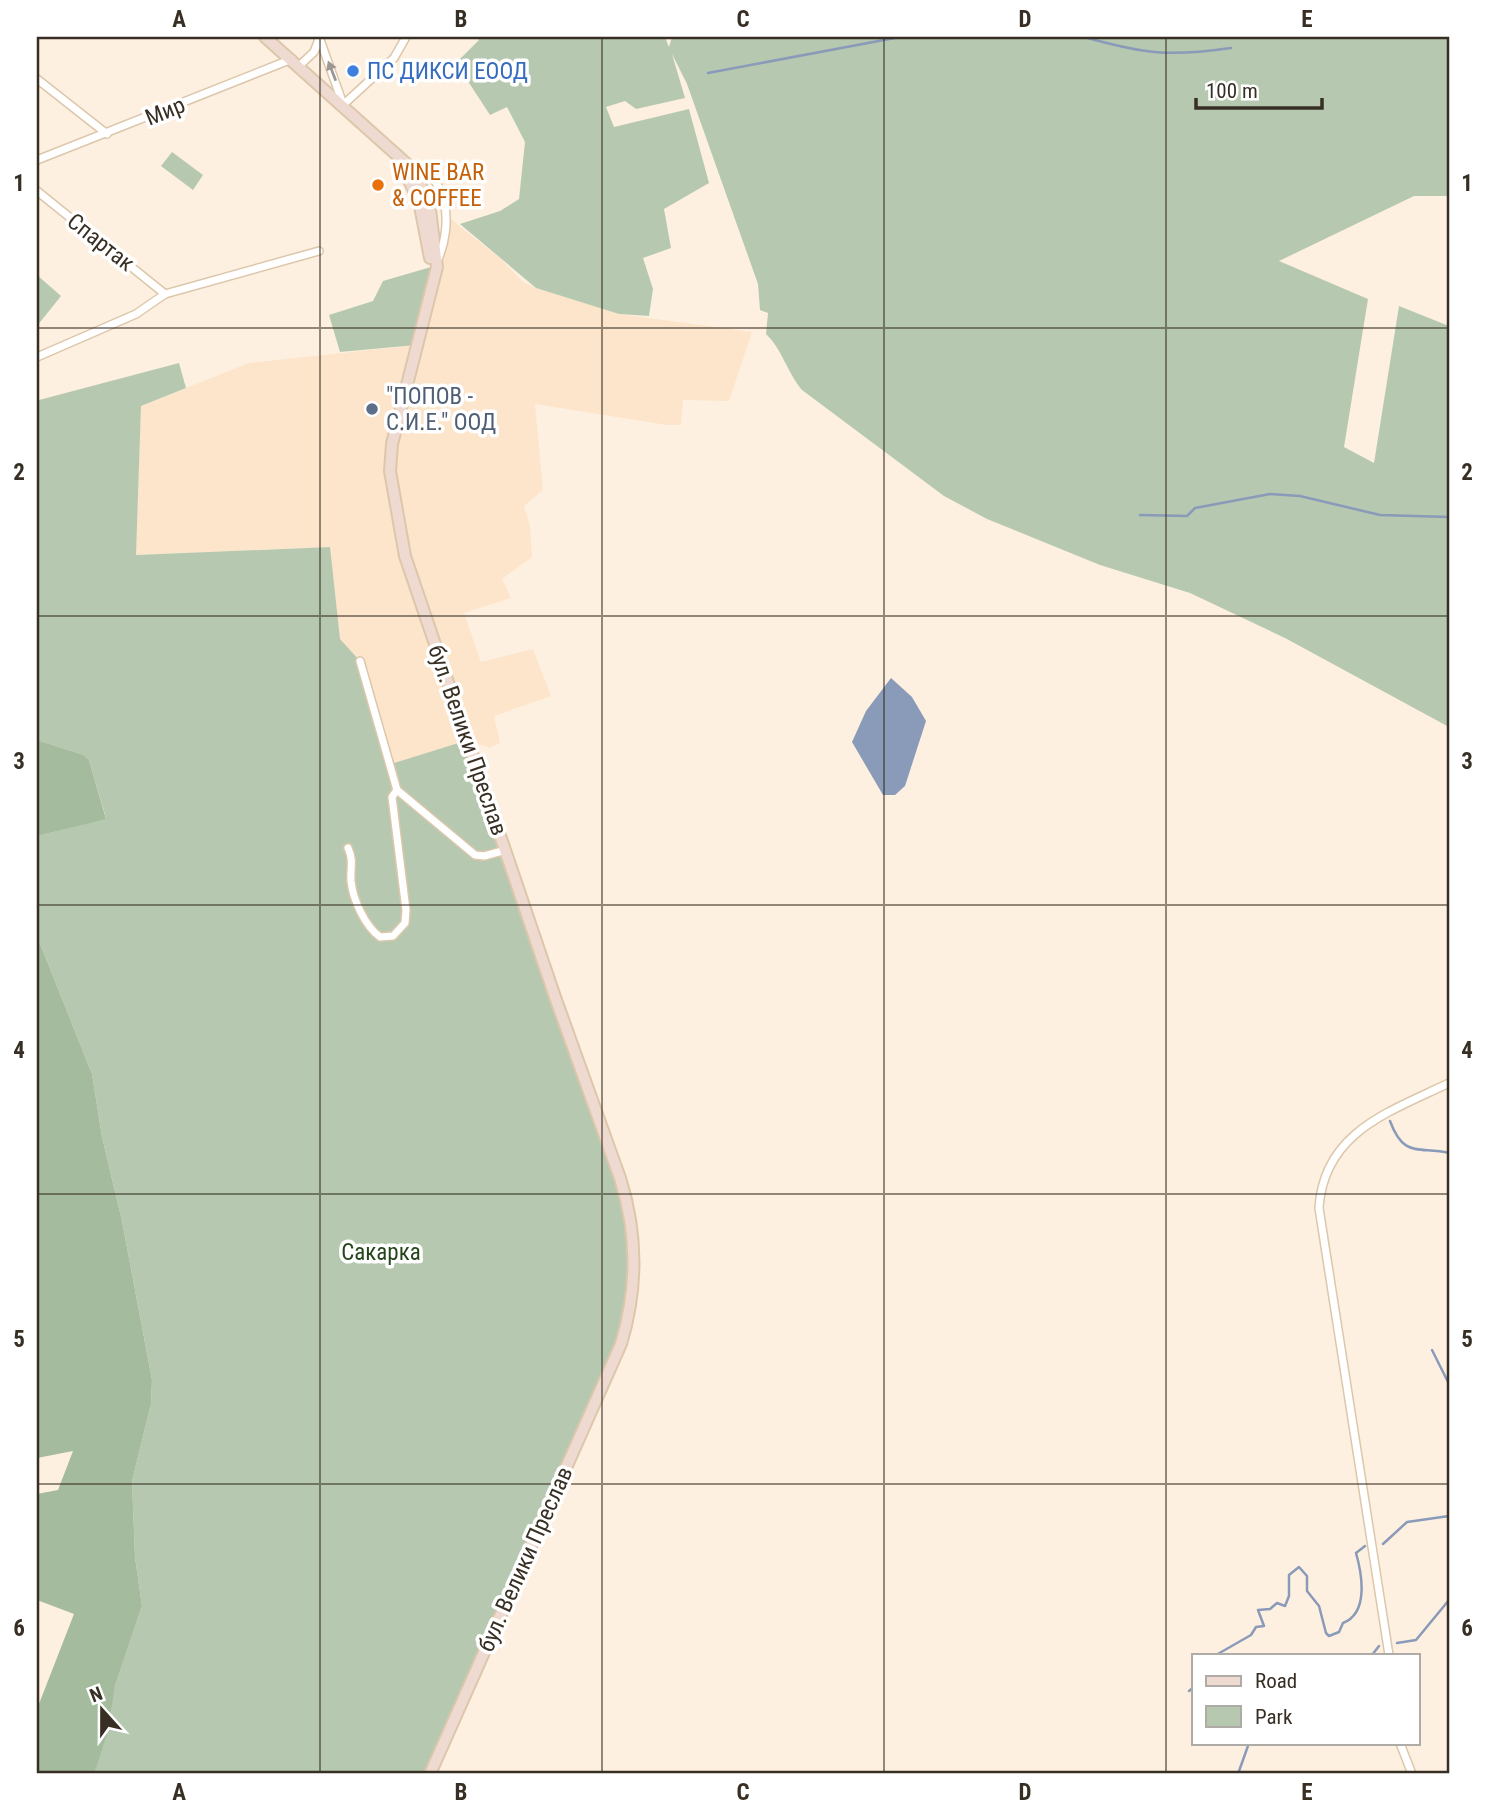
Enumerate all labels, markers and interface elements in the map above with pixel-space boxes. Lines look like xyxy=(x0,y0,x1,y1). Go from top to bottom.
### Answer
text: A xyxy=(172,6,186,33)
text: B xyxy=(455,6,467,33)
text: C xyxy=(736,6,750,33)
text: D xyxy=(1019,6,1032,33)
text: E xyxy=(1301,6,1313,33)
place label: ПС ДИКСИ ЕООД xyxy=(367,58,528,85)
one-way arrow xyxy=(327,60,338,81)
marker: ПС ДИКСИ ЕООД xyxy=(345,63,361,79)
scale bar xyxy=(1196,66,1322,110)
text: 100 m xyxy=(1206,79,1258,103)
street label: Мир xyxy=(141,91,189,132)
place label: WINE BAR & COFFEE xyxy=(392,159,484,212)
text: 1 xyxy=(13,170,25,197)
text: 1 xyxy=(1461,170,1473,197)
marker: WINE BAR & COFFEE xyxy=(370,177,386,193)
street label: Спартак xyxy=(62,208,140,277)
place label: "ПОПОВ - С.И.Е." ООД xyxy=(386,383,496,436)
marker: "ПОПОВ - С.И.Е." ООД xyxy=(364,401,380,417)
text: 2 xyxy=(13,459,25,486)
text: 2 xyxy=(1461,459,1473,486)
street label: бул. Велики Преслав xyxy=(422,641,513,839)
text: 3 xyxy=(13,748,25,775)
text: 3 xyxy=(1461,748,1473,775)
text: 4 xyxy=(13,1037,25,1064)
text: 4 xyxy=(1461,1037,1473,1064)
park label: Сакарка xyxy=(341,1239,421,1266)
text: 5 xyxy=(13,1326,25,1353)
text: 5 xyxy=(1461,1326,1473,1353)
street label: бул. Велики Преслав xyxy=(473,1463,578,1656)
text: 6 xyxy=(13,1615,25,1642)
text: 6 xyxy=(1461,1615,1473,1642)
legend xyxy=(1192,1654,1420,1744)
text: Road xyxy=(1255,1669,1297,1693)
north arrow xyxy=(66,1674,136,1744)
text: N xyxy=(87,1682,106,1707)
text: Park xyxy=(1255,1705,1293,1729)
text: A xyxy=(172,1779,186,1806)
text: B xyxy=(455,1779,467,1806)
text: C xyxy=(736,1779,750,1806)
text: D xyxy=(1019,1779,1032,1806)
text: E xyxy=(1301,1779,1313,1806)

